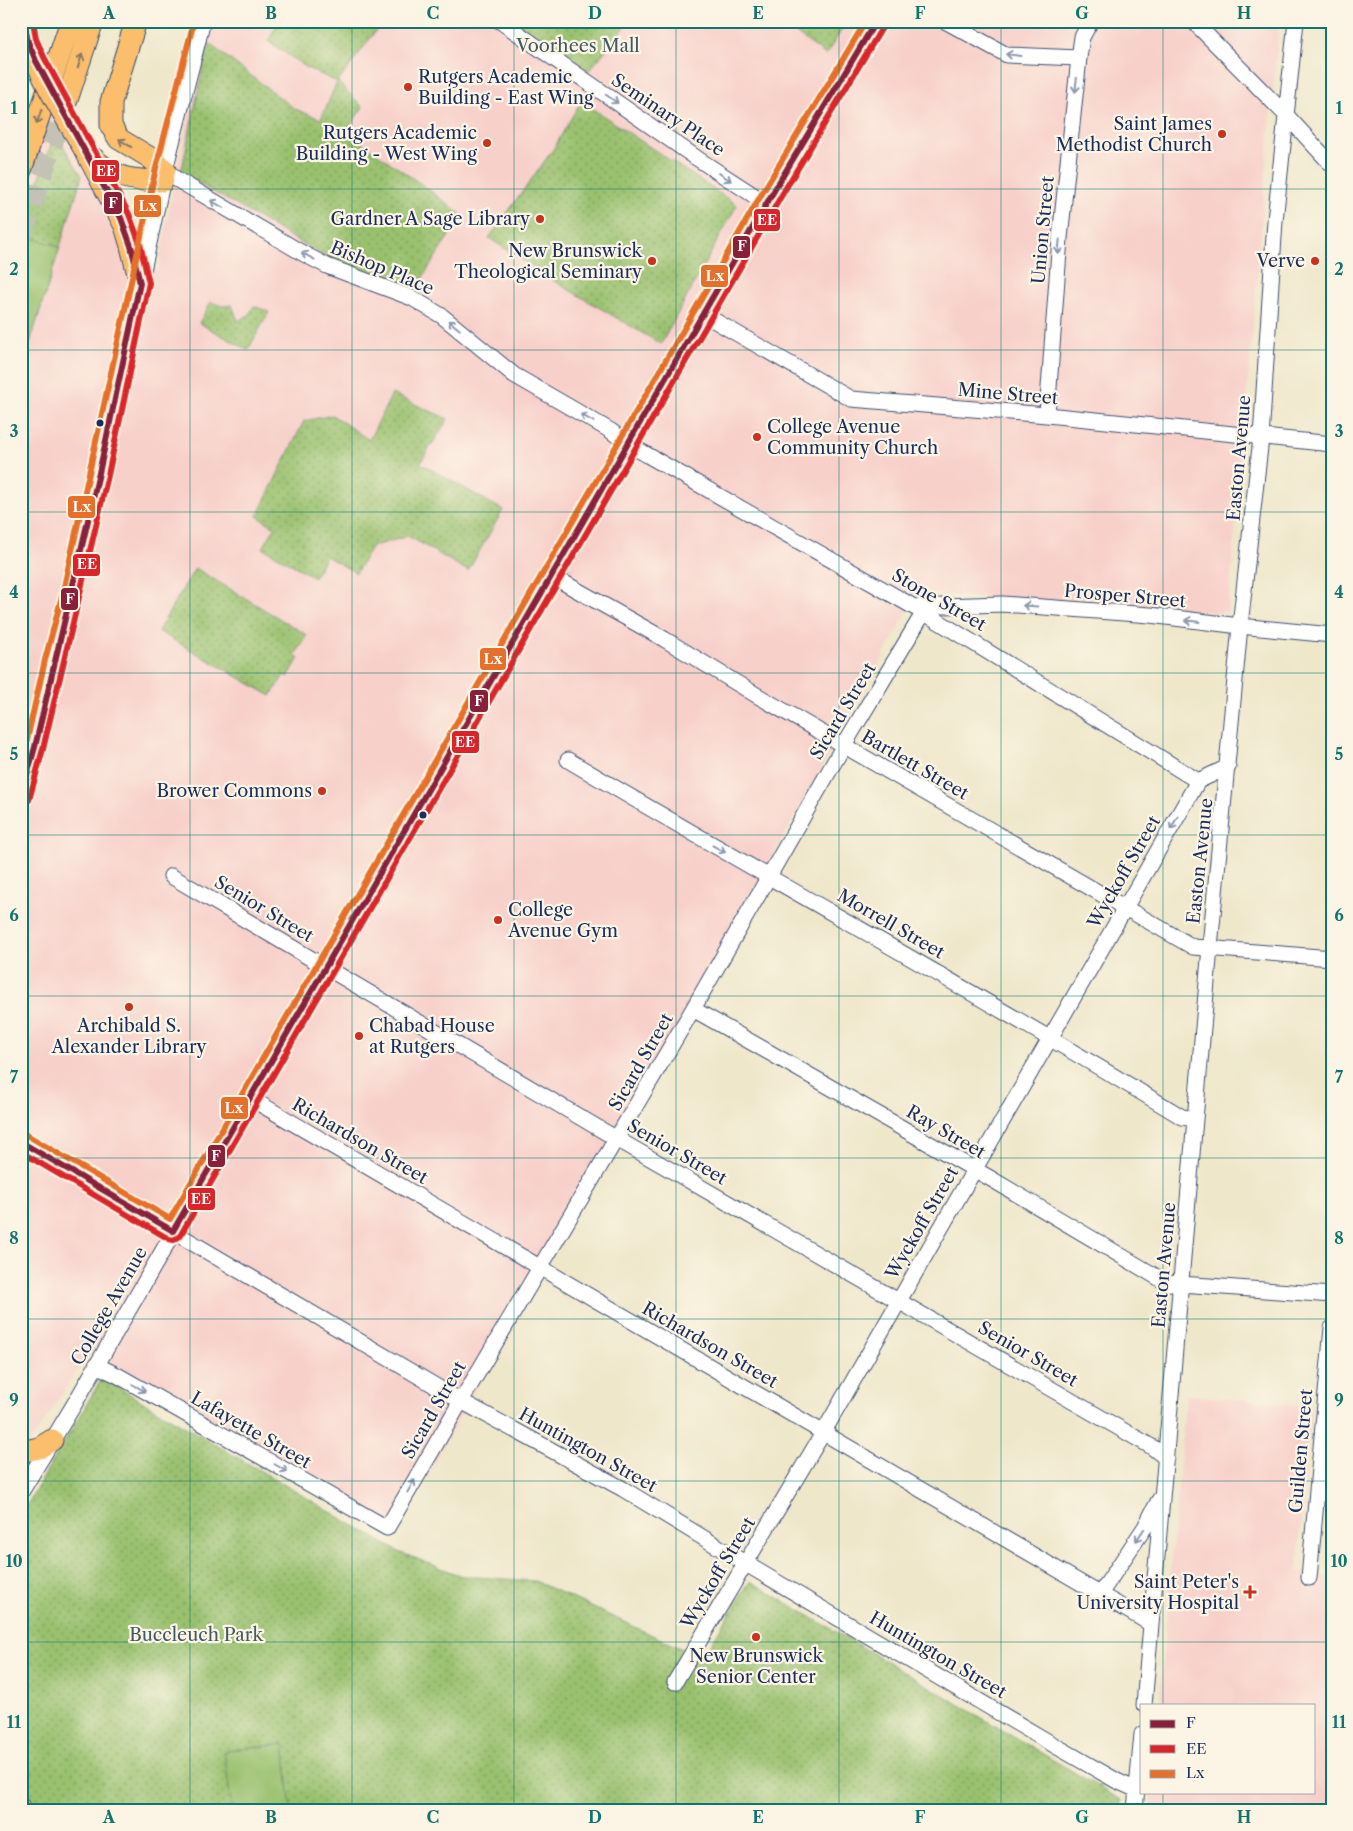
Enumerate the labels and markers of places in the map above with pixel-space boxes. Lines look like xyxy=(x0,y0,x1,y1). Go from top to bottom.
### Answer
place label: Rutgers Academic Building - East Wing xyxy=(418,66,594,109)
marker: Rutgers Academic Building - East Wing xyxy=(402,81,414,93)
place label: Saint James Methodist Church xyxy=(1056,113,1212,156)
place label: Rutgers Academic Building - West Wing xyxy=(296,122,478,165)
marker: Saint James Methodist Church xyxy=(1216,128,1228,140)
marker: Rutgers Academic Building - West Wing xyxy=(481,137,493,149)
place label: Gardner A Sage Library xyxy=(330,208,531,230)
marker: Gardner A Sage Library xyxy=(534,213,546,225)
place label: New Brunswick Theological Seminary xyxy=(454,240,644,283)
place label: Verve xyxy=(1256,250,1305,272)
marker: New Brunswick Theological Seminary xyxy=(646,255,658,267)
marker: Verve xyxy=(1309,255,1321,267)
place label: College Avenue Community Church xyxy=(767,416,938,459)
unlabelled marker xyxy=(95,418,105,428)
marker: College Avenue Community Church xyxy=(751,431,763,443)
place label: Brower Commons xyxy=(157,780,312,802)
marker: Brower Commons xyxy=(316,785,328,797)
unlabelled marker xyxy=(418,810,428,820)
place label: College Avenue Gym xyxy=(507,899,618,942)
marker: College Avenue Gym xyxy=(492,914,504,926)
marker: Archibald S. Alexander Library xyxy=(123,1001,135,1013)
place label: Archibald S. Alexander Library xyxy=(50,1015,208,1058)
place label: Chabad House at Rutgers xyxy=(369,1015,495,1058)
marker: Chabad House at Rutgers xyxy=(353,1030,365,1042)
place label: Saint Peter's University Hospital xyxy=(1077,1571,1239,1614)
marker: Saint Peter's University Hospital xyxy=(1243,1585,1257,1599)
marker: New Brunswick Senior Center xyxy=(750,1631,762,1643)
place label: New Brunswick Senior Center xyxy=(689,1645,824,1688)

